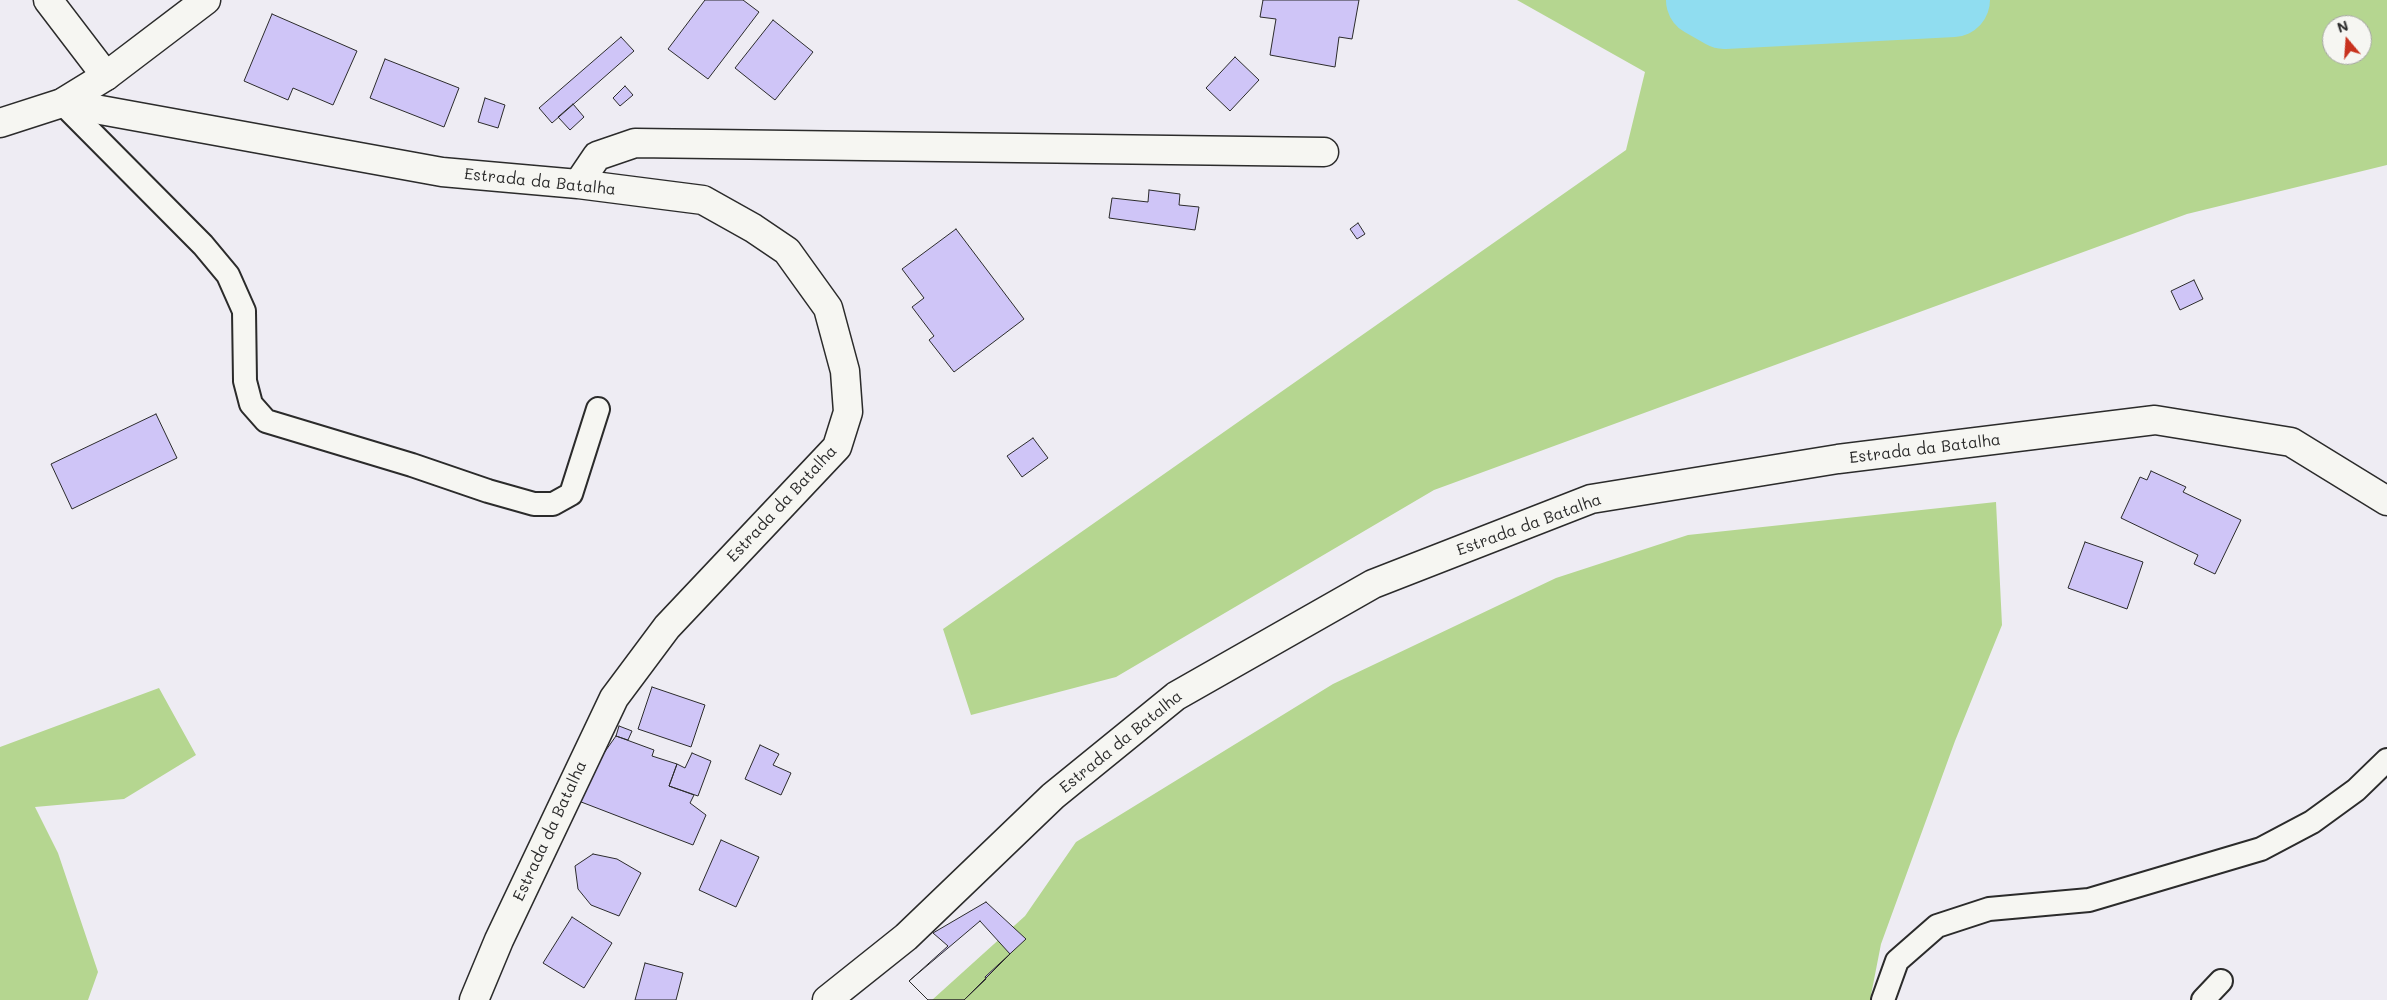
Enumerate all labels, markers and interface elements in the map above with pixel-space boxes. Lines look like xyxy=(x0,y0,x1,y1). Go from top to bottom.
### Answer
north arrow xyxy=(2322,15,2372,65)
text: N xyxy=(2335,16,2351,37)
street label: Estrada da Batalha xyxy=(463,164,617,200)
street label: Estrada da Batalha xyxy=(1848,430,2002,468)
street label: Estrada da Batalha xyxy=(723,442,841,566)
street label: Estrada da Batalha xyxy=(1454,490,1604,560)
street label: Estrada da Batalha xyxy=(1056,687,1186,797)
street label: Estrada da Batalha xyxy=(509,758,591,904)

